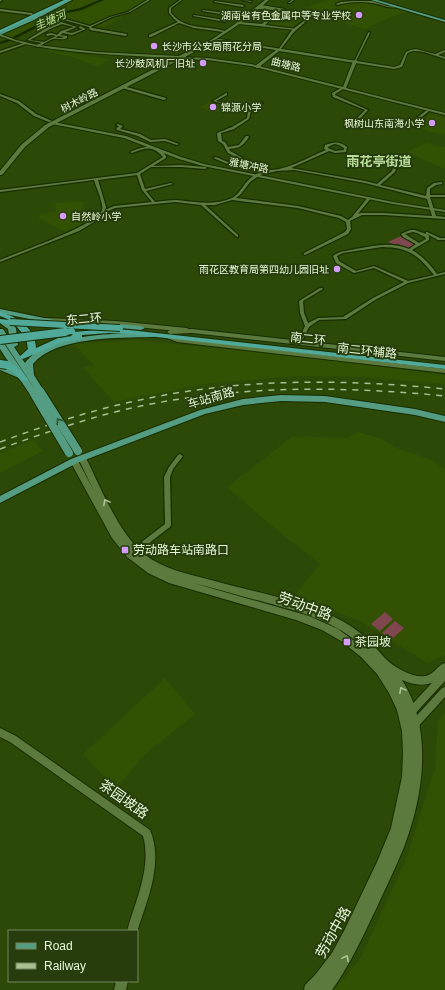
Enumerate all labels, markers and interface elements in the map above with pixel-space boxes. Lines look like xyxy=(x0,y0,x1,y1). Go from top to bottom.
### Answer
water label: 圭塘河 xyxy=(32,7,69,32)
place label: 湖南省有色金属中等专业学校 xyxy=(221,10,351,21)
marker: 湖南省有色金属中等专业学校 xyxy=(354,10,364,20)
marker: 长沙市公安局雨花分局 xyxy=(149,41,159,51)
place label: 长沙市公安局雨花分局 xyxy=(162,41,262,52)
street label: 曲塘路 xyxy=(270,56,302,73)
place label: 长沙鼓风机厂旧址 xyxy=(115,58,195,69)
marker: 长沙鼓风机厂旧址 xyxy=(198,58,208,68)
street label: 树木岭路 xyxy=(59,86,100,114)
marker: 锦源小学 xyxy=(208,102,218,112)
place label: 锦源小学 xyxy=(221,102,261,113)
place label: 枫树山东南海小学 xyxy=(344,118,424,129)
marker: 枫树山东南海小学 xyxy=(427,118,437,128)
district label: 雨花亭街道 xyxy=(346,154,412,169)
street label: 雅塘冲路 xyxy=(228,156,270,175)
marker: 自然岭小学 xyxy=(58,211,68,221)
place label: 自然岭小学 xyxy=(71,211,121,222)
place label: 雨花区教育局第四幼儿园旧址 xyxy=(199,264,329,275)
marker: 雨花区教育局第四幼儿园旧址 xyxy=(332,264,342,274)
street label: 东二环 xyxy=(65,310,103,328)
street label: 南二环 xyxy=(289,330,327,348)
street label: 南二环辅路 xyxy=(336,341,398,361)
street label: 车站南路 xyxy=(186,385,236,411)
one-way arrow xyxy=(56,418,64,425)
one-way arrow xyxy=(103,499,110,506)
place label: 劳动路车站南路口 xyxy=(133,543,229,557)
marker: 劳动路车站南路口 xyxy=(120,545,130,555)
street label: 劳动中路 xyxy=(276,589,334,623)
place label: 茶园坡 xyxy=(355,635,391,649)
marker: 茶园坡 xyxy=(342,637,352,647)
one-way arrow xyxy=(399,687,407,695)
street label: 茶园坡路 xyxy=(96,776,152,822)
street label: 劳动中路 xyxy=(312,904,354,960)
legend xyxy=(8,930,138,982)
text: Road xyxy=(44,939,73,953)
one-way arrow xyxy=(341,955,348,962)
text: Railway xyxy=(44,959,86,973)

